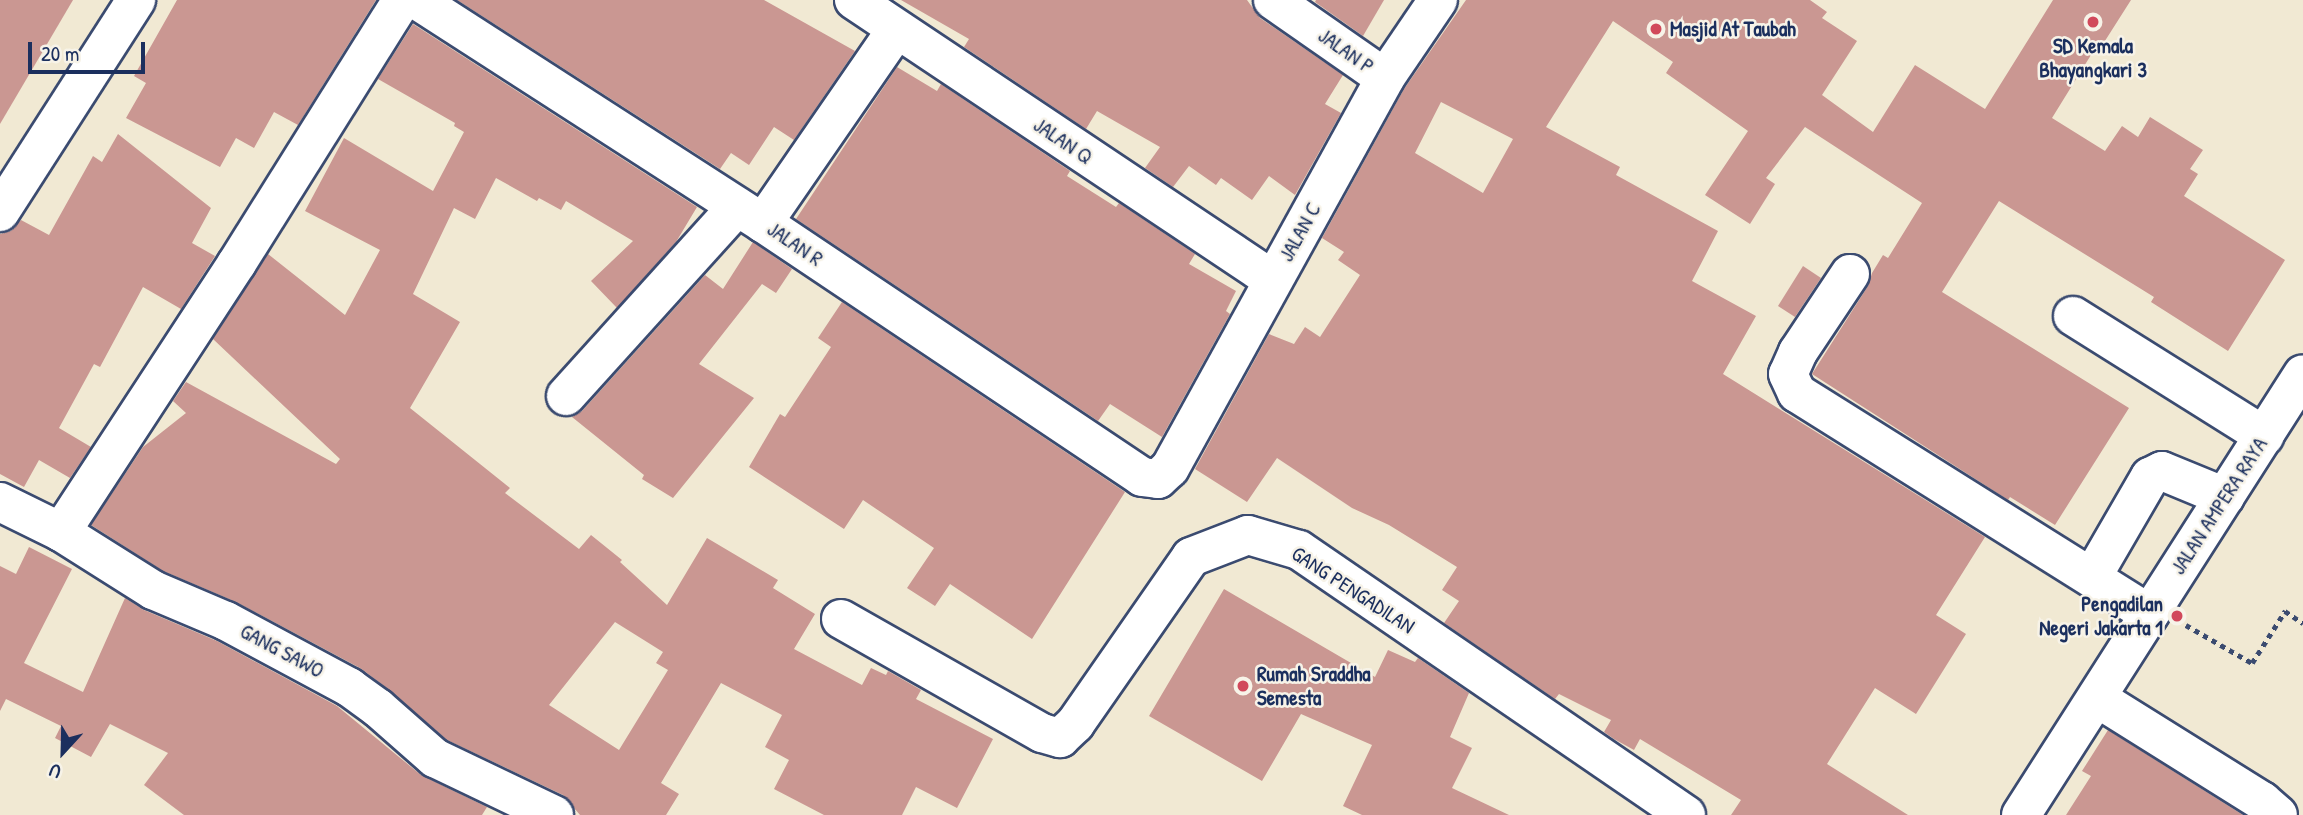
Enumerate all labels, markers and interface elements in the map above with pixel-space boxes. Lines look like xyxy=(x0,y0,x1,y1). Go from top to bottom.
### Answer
marker: SD Kemala Bhayangkari 3 xyxy=(2085,14,2101,30)
place label: Masjid At Taubah xyxy=(1670,16,1796,42)
marker: Masjid At Taubah xyxy=(1648,21,1664,37)
street label: JALAN P xyxy=(1313,23,1379,79)
scale bar xyxy=(32,28,149,72)
place label: SD Kemala Bhayangkari 3 xyxy=(2039,33,2147,83)
text: 20 m xyxy=(41,39,79,68)
street label: JALAN Q xyxy=(1029,112,1097,170)
street label: JALAN C xyxy=(1274,198,1326,266)
street label: JALAN R xyxy=(762,216,828,272)
street label: JALAN AMPERA RAYA xyxy=(2165,433,2273,579)
street label: GANG PENGADILAN xyxy=(1287,541,1419,639)
place label: Pengadilan Negeri Jakarta 1 xyxy=(2039,591,2163,641)
marker: Pengadilan Negeri Jakarta 1 xyxy=(2169,608,2185,624)
street label: GANG SAWO xyxy=(236,619,328,683)
place label: Rumah Sraddha Semesta xyxy=(1257,661,1370,711)
marker: Rumah Sraddha Semesta xyxy=(1235,678,1251,694)
north arrow xyxy=(28,717,98,787)
text: U xyxy=(45,757,65,785)

